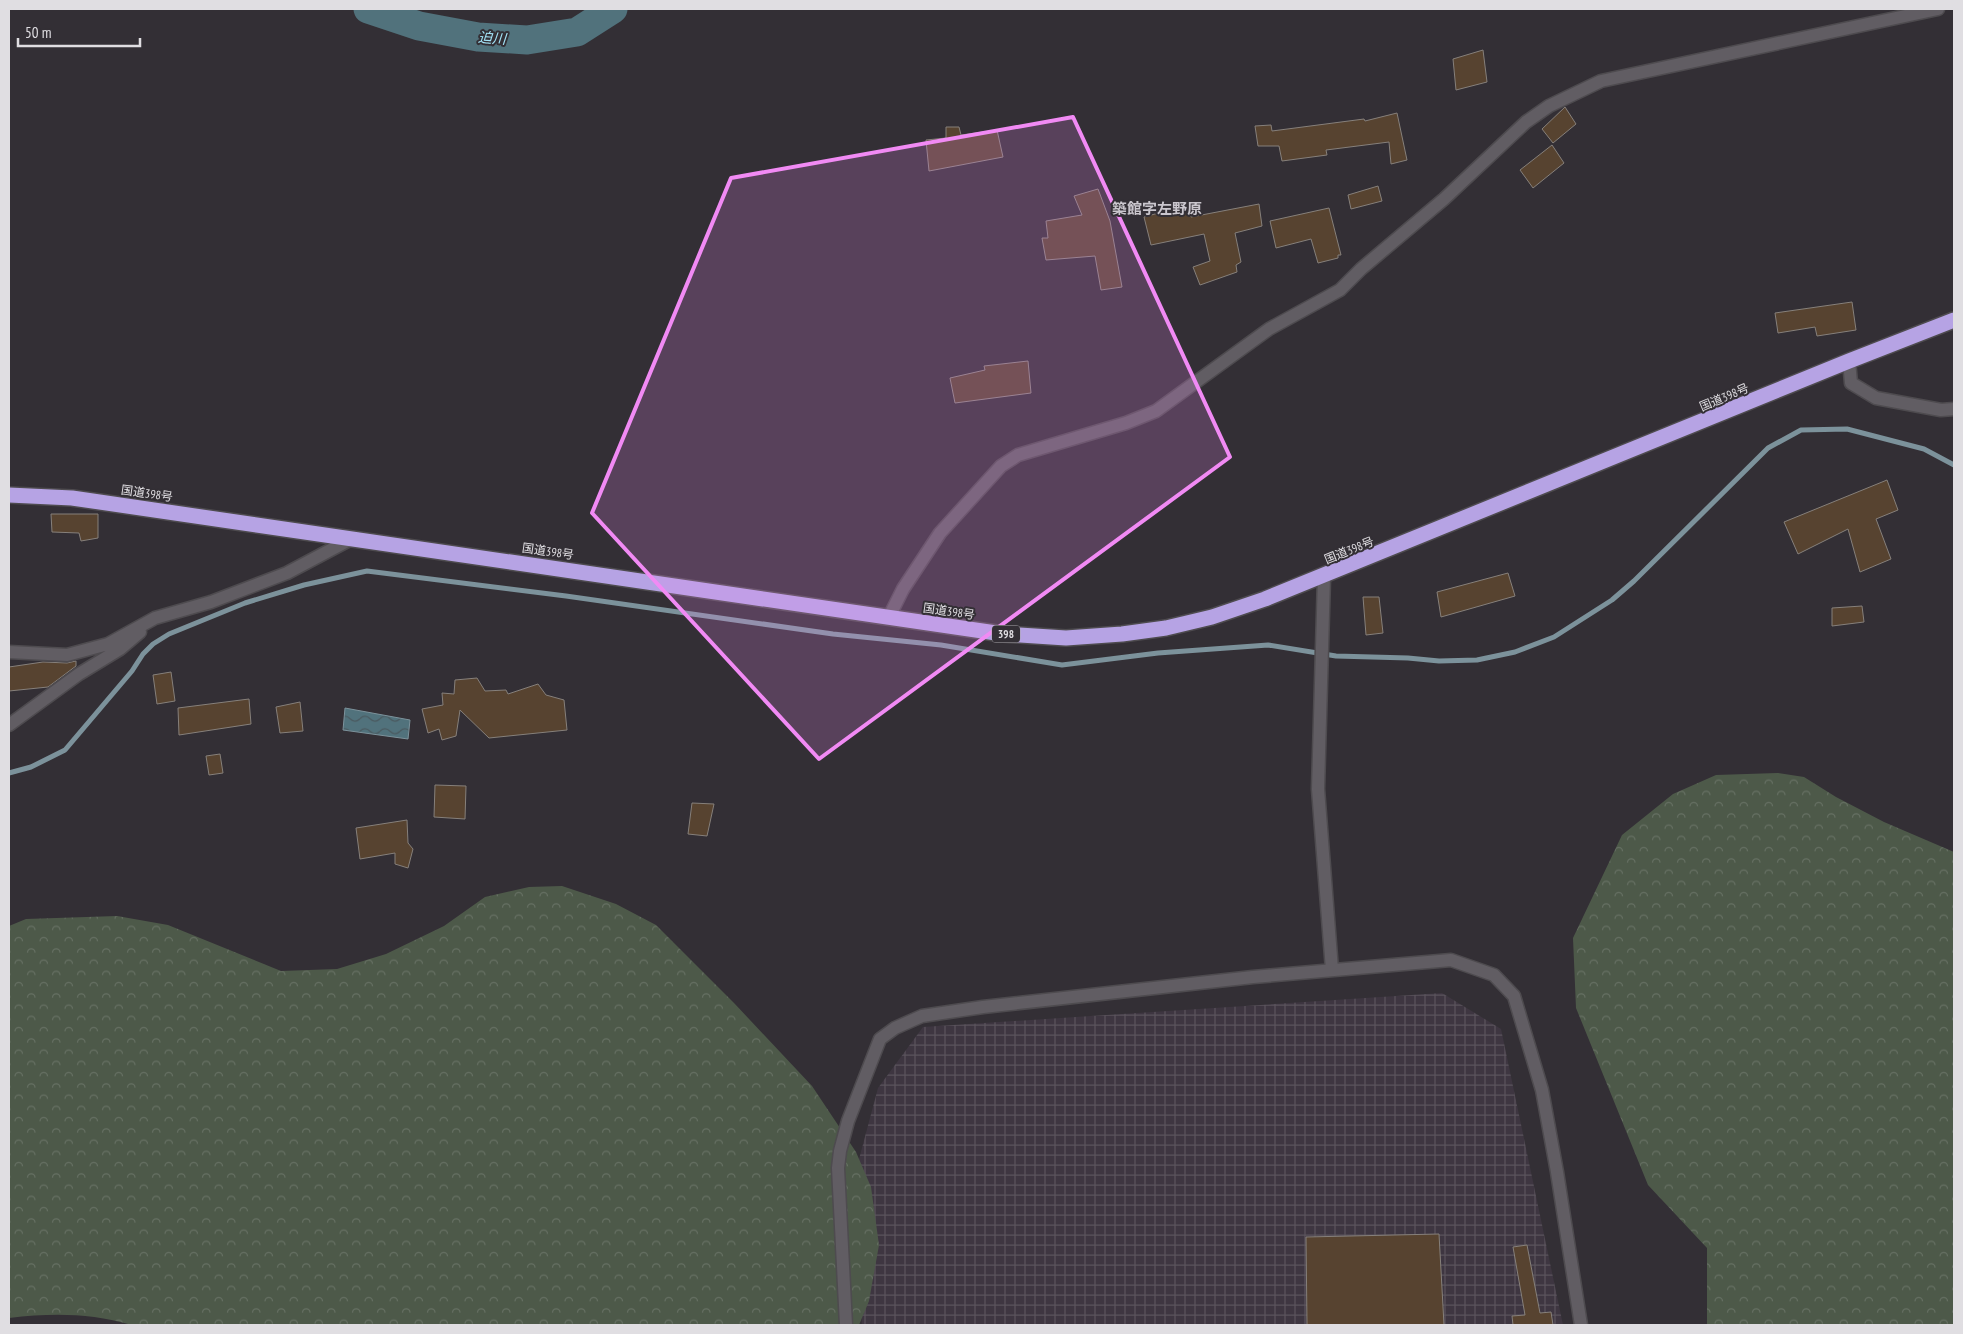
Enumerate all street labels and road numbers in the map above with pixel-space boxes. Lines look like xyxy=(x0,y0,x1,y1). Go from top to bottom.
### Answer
street label: 国道398号 xyxy=(1697,380,1751,414)
street label: 国道398号 xyxy=(120,482,174,504)
street label: 国道398号 xyxy=(1322,533,1376,567)
street label: 国道398号 xyxy=(521,540,575,562)
street label: 国道398号 xyxy=(922,600,976,622)
road number: 398 xyxy=(992,626,1020,642)

